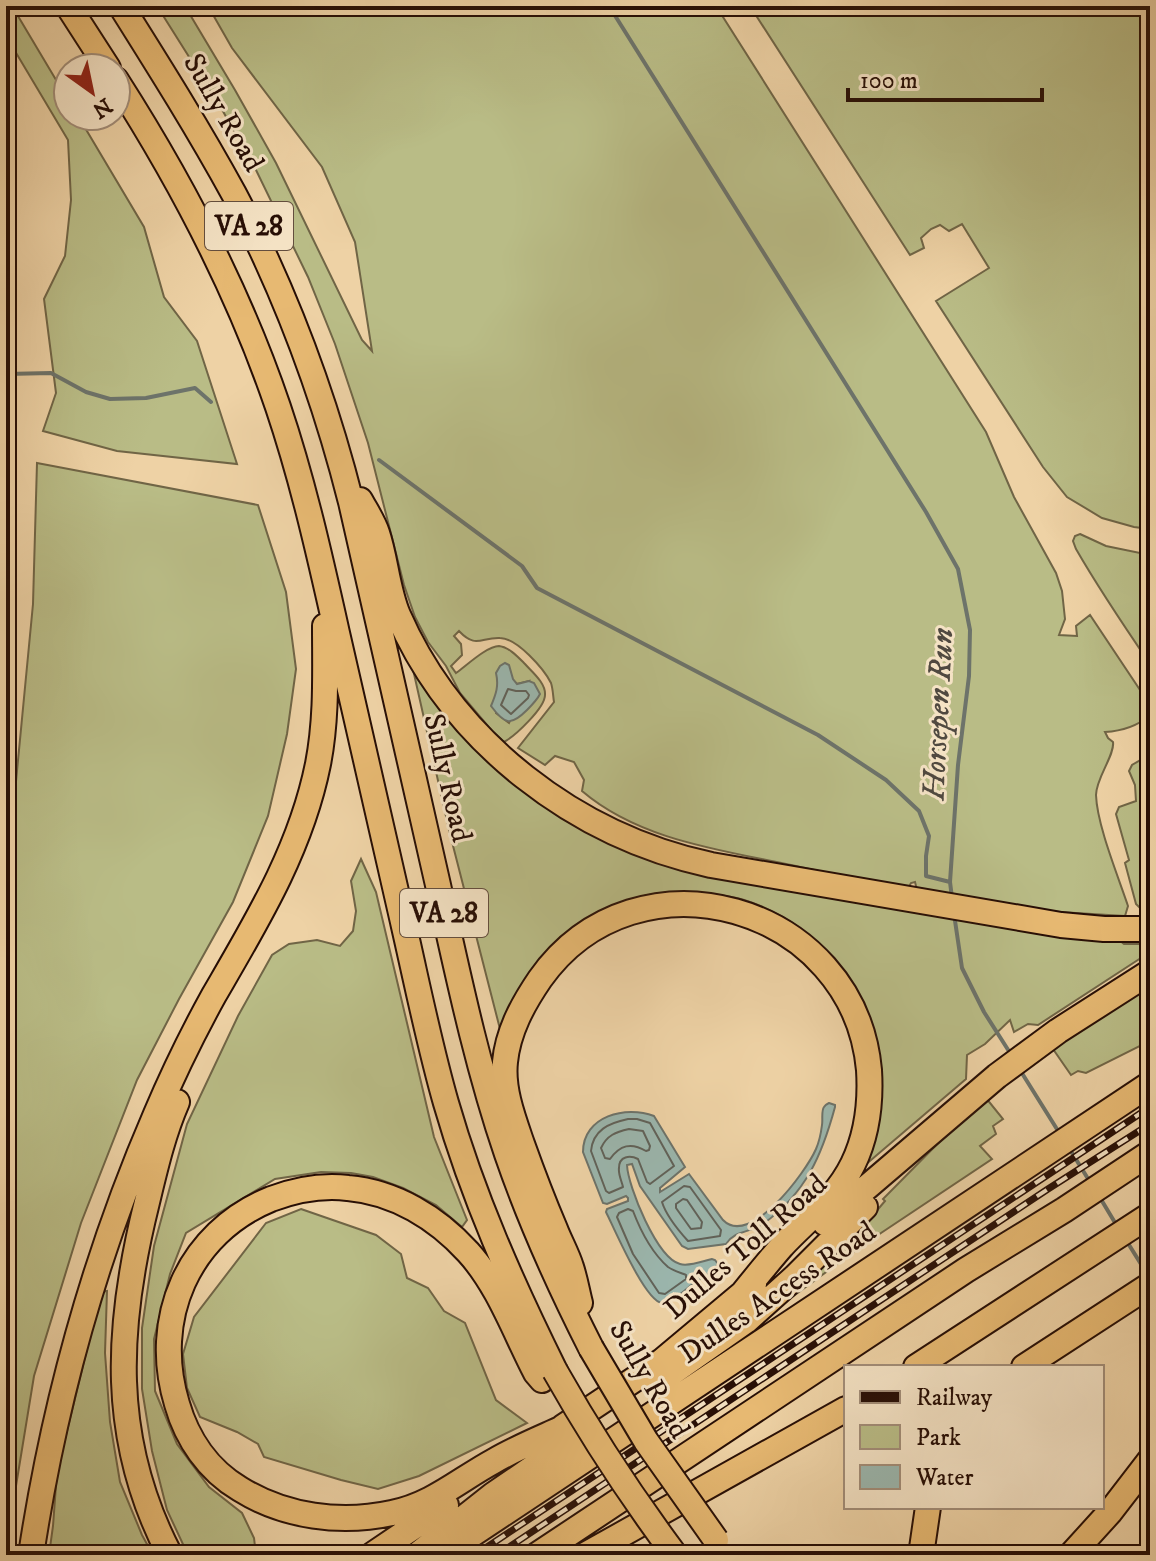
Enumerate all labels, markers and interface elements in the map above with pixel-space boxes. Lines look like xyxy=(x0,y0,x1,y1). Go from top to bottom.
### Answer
street label: Sully Road xyxy=(174,47,272,179)
north arrow xyxy=(52,52,132,132)
scale bar xyxy=(848,52,1042,102)
text: 100 m xyxy=(860,66,918,96)
text: N xyxy=(87,91,117,124)
road number: VA 28 xyxy=(205,202,293,250)
water label: Horsepen Run xyxy=(914,627,963,802)
street label: Sully Road xyxy=(414,710,480,846)
road number: VA 28 xyxy=(400,889,488,937)
street label: Dulles Toll Road xyxy=(657,1166,835,1328)
street label: Dulles Access Road xyxy=(672,1213,884,1373)
street label: Sully Road xyxy=(600,1314,698,1446)
legend xyxy=(844,1365,1104,1509)
text: Railway xyxy=(916,1383,993,1413)
text: Park xyxy=(916,1423,961,1453)
text: Water xyxy=(915,1463,973,1493)

